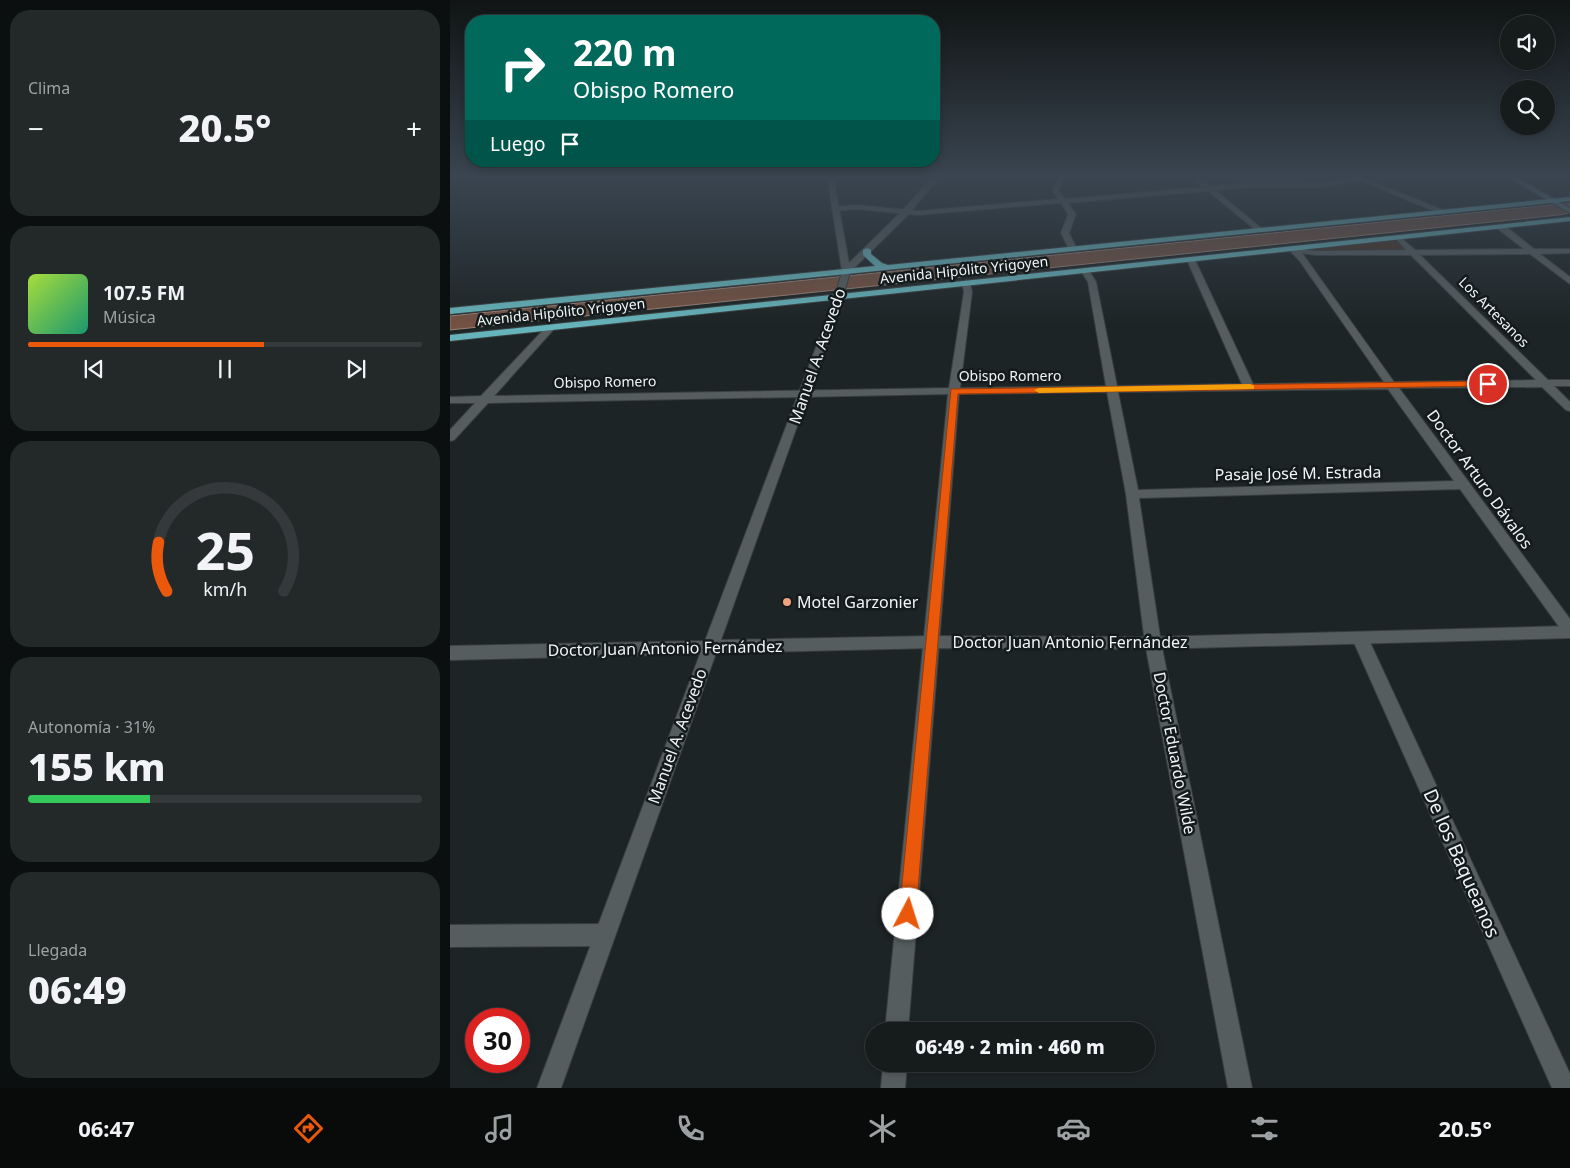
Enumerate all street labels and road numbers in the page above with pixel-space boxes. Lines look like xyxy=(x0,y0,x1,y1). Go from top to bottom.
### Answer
street label: Avenida Hipólito Yrigoyen xyxy=(879,251,1049,288)
street label: Los Artesanos xyxy=(1455,272,1534,351)
street label: Manuel A. Acevedo xyxy=(783,285,851,427)
street label: Avenida Hipólito Yrigoyen xyxy=(476,293,646,330)
street label: Obispo Romero xyxy=(959,366,1061,385)
street label: Obispo Romero xyxy=(553,371,657,392)
street label: Doctor Arturo Dávalos xyxy=(1422,405,1538,553)
street label: Pasaje José M. Estrada xyxy=(1214,461,1382,485)
street label: Doctor Juan Antonio Fernández xyxy=(953,631,1187,653)
street label: Doctor Juan Antonio Fernández xyxy=(547,635,783,661)
street label: Manuel A. Acevedo xyxy=(642,665,712,807)
street label: Doctor Eduardo Wilde xyxy=(1148,670,1202,836)
street label: De los Baqueanos xyxy=(1418,785,1506,941)

